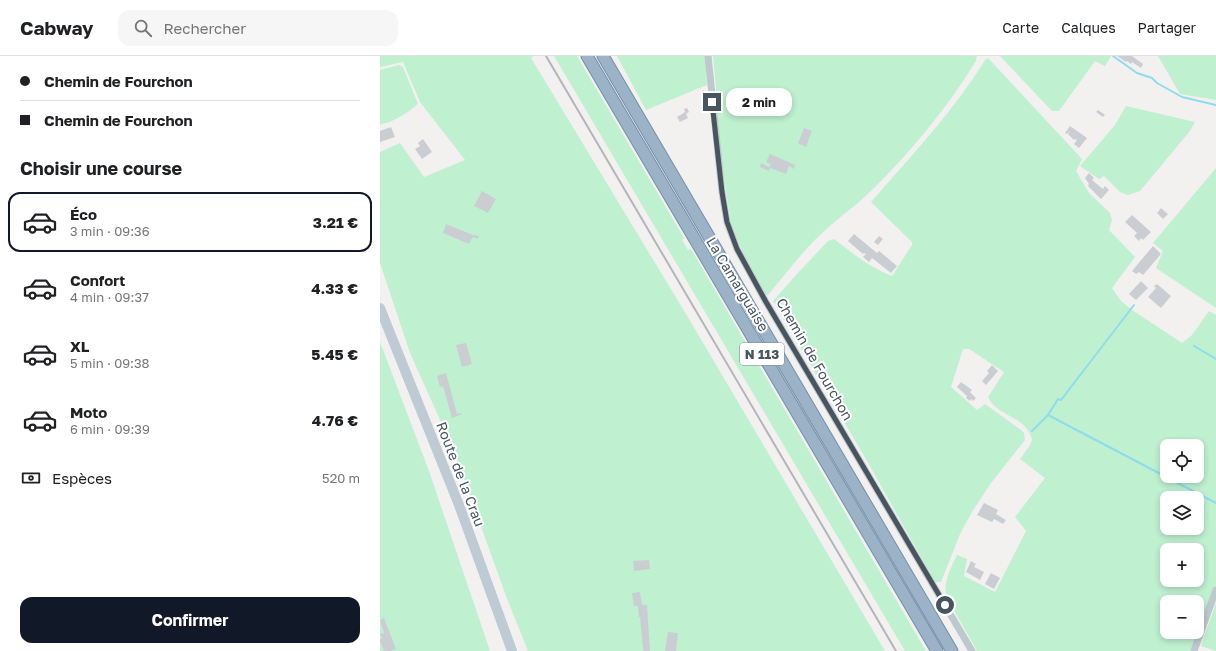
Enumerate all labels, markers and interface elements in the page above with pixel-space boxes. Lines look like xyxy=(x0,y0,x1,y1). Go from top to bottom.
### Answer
search box xyxy=(118,10,398,46)
text: Cabway xyxy=(20,16,94,39)
icon: search xyxy=(132,17,154,39)
text: Rechercher xyxy=(164,19,246,37)
text: Carte xyxy=(1002,19,1039,36)
text: Calques xyxy=(1061,19,1116,36)
text: Partager xyxy=(1138,19,1196,36)
text: Chemin de Fourchon xyxy=(44,72,193,90)
callout: 2 min xyxy=(726,88,792,116)
route end xyxy=(703,93,721,111)
text: 2 min xyxy=(742,94,776,110)
text: Chemin de Fourchon xyxy=(44,111,193,129)
text: Choisir une course xyxy=(20,157,182,179)
icon: car xyxy=(22,204,58,240)
text: Éco xyxy=(70,205,97,223)
text: 3.21 € xyxy=(313,213,358,231)
text: 3 min · 09:36 xyxy=(70,223,150,239)
street label: La Camarguaise xyxy=(703,234,773,334)
icon: car xyxy=(22,270,58,306)
text: Confort xyxy=(70,271,125,289)
text: 4.33 € xyxy=(311,279,358,297)
text: 4 min · 09:37 xyxy=(70,289,149,305)
street label: Chemin de Fourchon xyxy=(773,295,857,423)
icon: car xyxy=(22,336,58,372)
text: XL xyxy=(70,337,89,355)
road number: N 113 xyxy=(740,343,784,365)
text: 5.45 € xyxy=(311,345,358,363)
text: 5 min · 09:38 xyxy=(70,355,150,371)
icon: car xyxy=(22,402,58,438)
text: Moto xyxy=(70,403,107,421)
text: 4.76 € xyxy=(312,411,358,429)
street label: Route de la Crau xyxy=(433,419,489,529)
text: 6 min · 09:39 xyxy=(70,421,150,437)
map controls xyxy=(1160,439,1204,639)
button: locate xyxy=(1160,439,1204,483)
icon: cash xyxy=(20,467,42,489)
text: Espèces xyxy=(52,469,112,487)
text: 520 m xyxy=(322,470,360,486)
button: layers xyxy=(1160,491,1204,535)
button: + xyxy=(1160,543,1204,587)
button: − xyxy=(1160,595,1204,639)
route start xyxy=(936,596,954,614)
button: Confirmer xyxy=(20,597,360,643)

